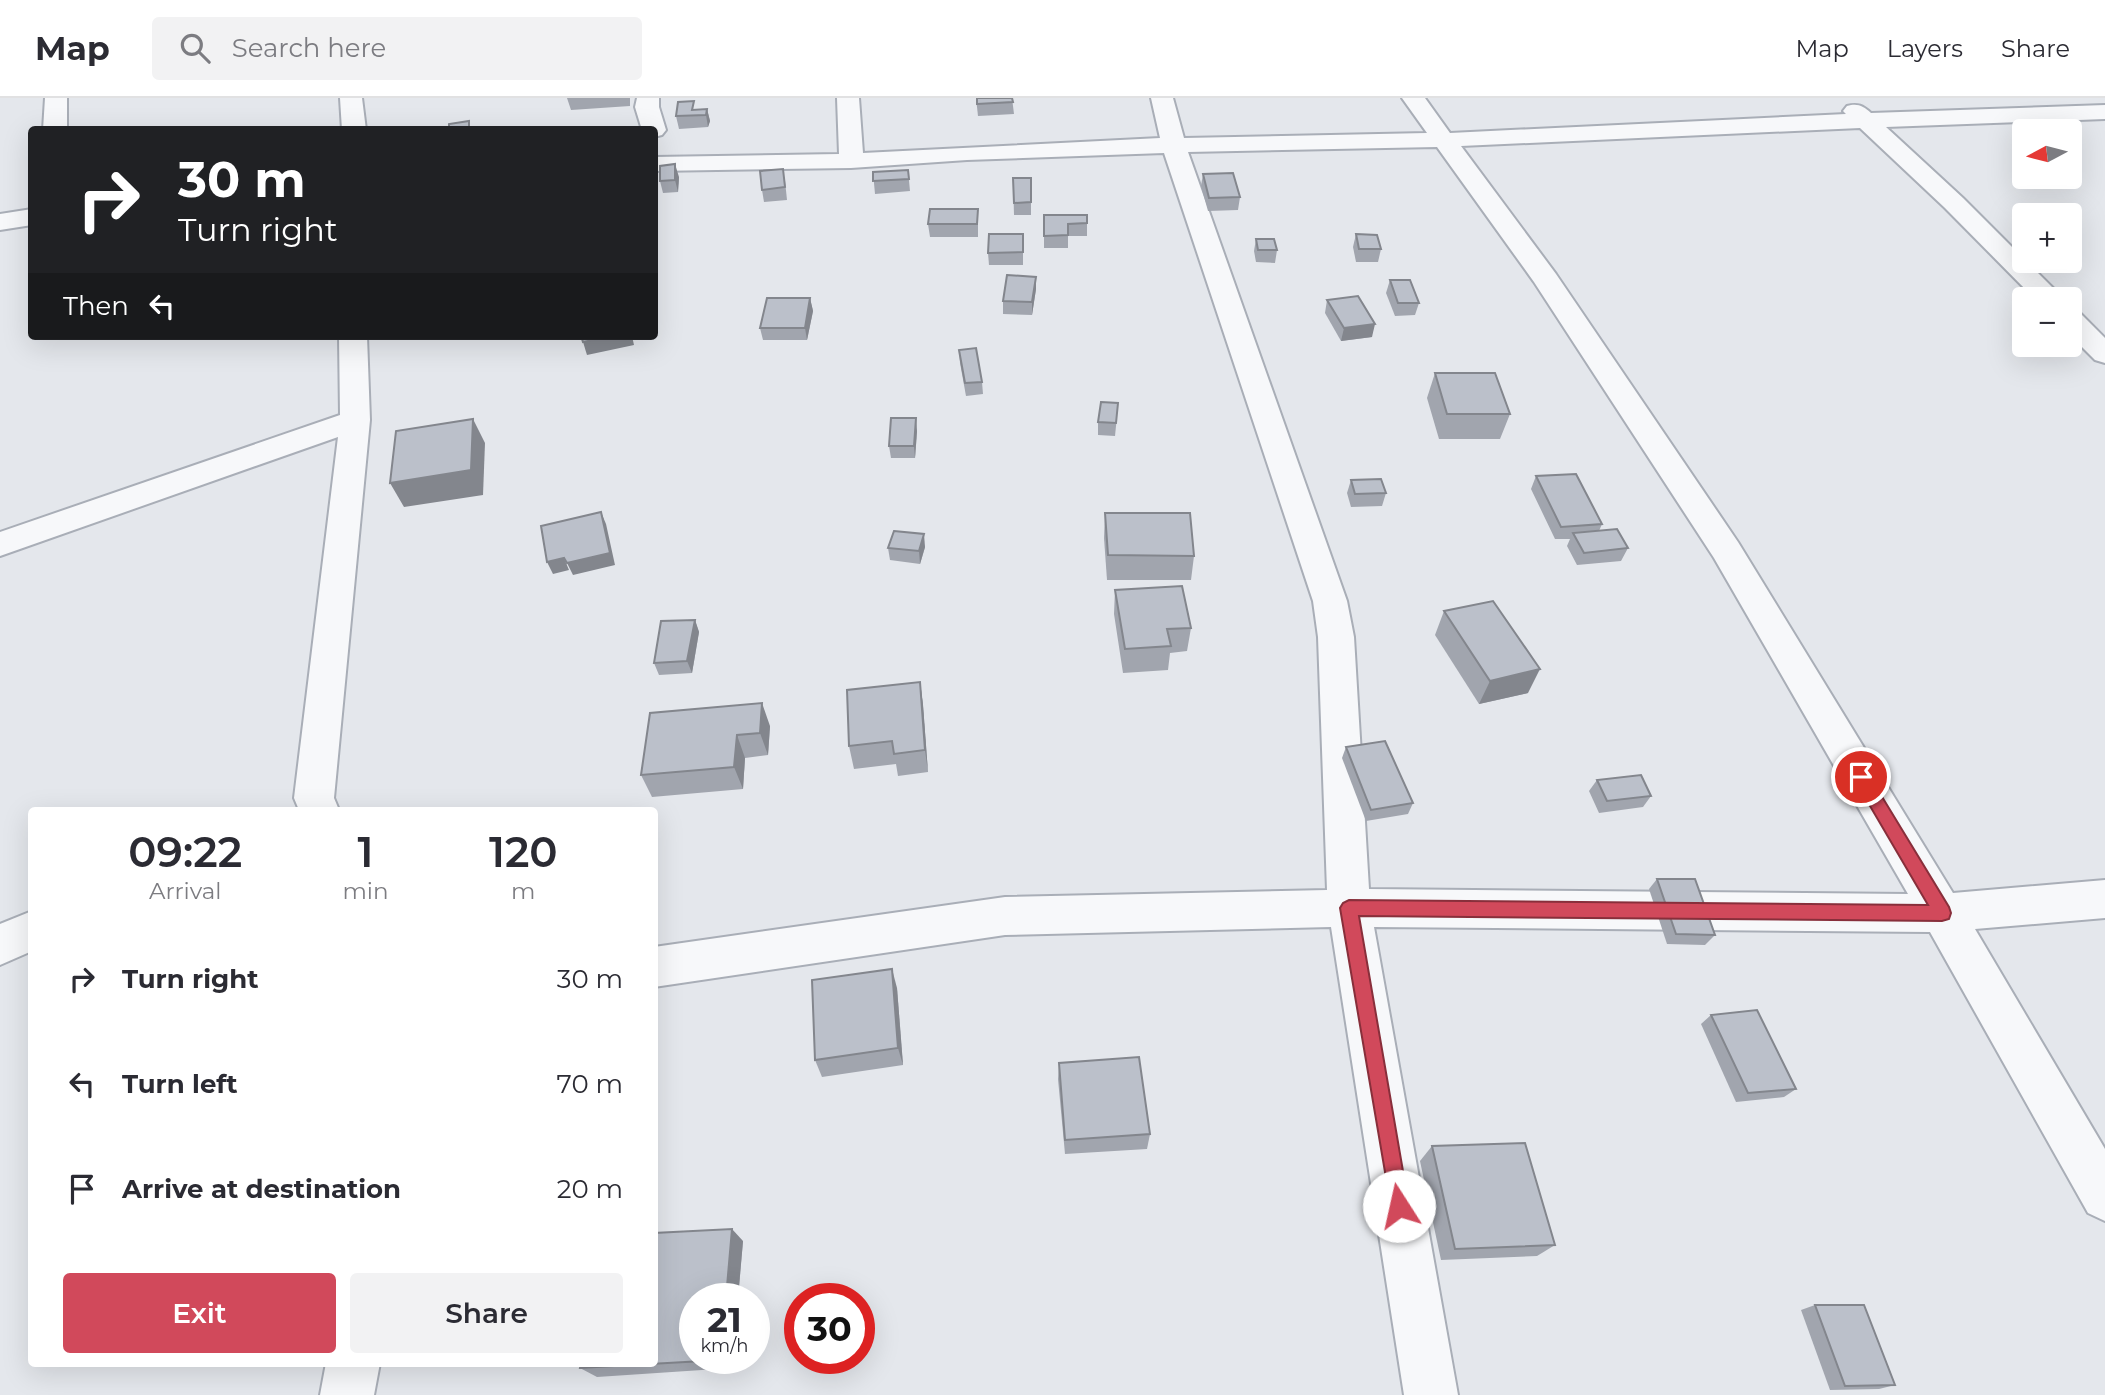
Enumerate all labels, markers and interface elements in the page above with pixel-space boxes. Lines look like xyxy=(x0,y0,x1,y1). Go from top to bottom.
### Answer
search box xyxy=(152,17,642,80)
text: Map xyxy=(35,28,110,68)
icon: search xyxy=(176,29,214,67)
text: Search here xyxy=(232,32,386,64)
text: Map xyxy=(1795,34,1849,63)
text: Layers xyxy=(1887,34,1963,63)
text: Share xyxy=(2001,34,2070,63)
north arrow xyxy=(2012,119,2082,189)
map controls xyxy=(2012,119,2082,357)
text: 30 m xyxy=(178,150,306,209)
icon: right xyxy=(63,154,154,245)
button: + xyxy=(2012,203,2082,273)
text: Turn right xyxy=(178,210,338,249)
icon: left xyxy=(143,287,181,325)
button: − xyxy=(2012,287,2082,357)
text: Then xyxy=(63,290,129,322)
pin xyxy=(1831,747,1891,807)
icon: arrive xyxy=(1842,758,1880,796)
text: 09:22 xyxy=(128,826,242,878)
text: 1 xyxy=(358,826,374,878)
text: 120 xyxy=(489,826,558,878)
text: Arrival xyxy=(149,877,221,905)
text: min xyxy=(342,877,389,905)
text: m xyxy=(511,877,535,905)
icon: right xyxy=(63,960,101,998)
text: Turn right xyxy=(122,963,258,995)
text: 30 m xyxy=(557,963,623,995)
icon: left xyxy=(63,1065,101,1103)
text: Turn left xyxy=(122,1068,238,1100)
text: 70 m xyxy=(557,1068,623,1100)
position arrow xyxy=(1362,1169,1436,1243)
icon: arrive xyxy=(63,1170,101,1208)
text: Arrive at destination xyxy=(122,1173,401,1205)
text: 20 m xyxy=(557,1173,623,1205)
button: Exit xyxy=(63,1273,336,1353)
button: Share xyxy=(350,1273,623,1353)
speed limit sign: 30 xyxy=(784,1283,875,1374)
text: 21 xyxy=(707,1298,742,1341)
text: km/h xyxy=(700,1335,749,1357)

